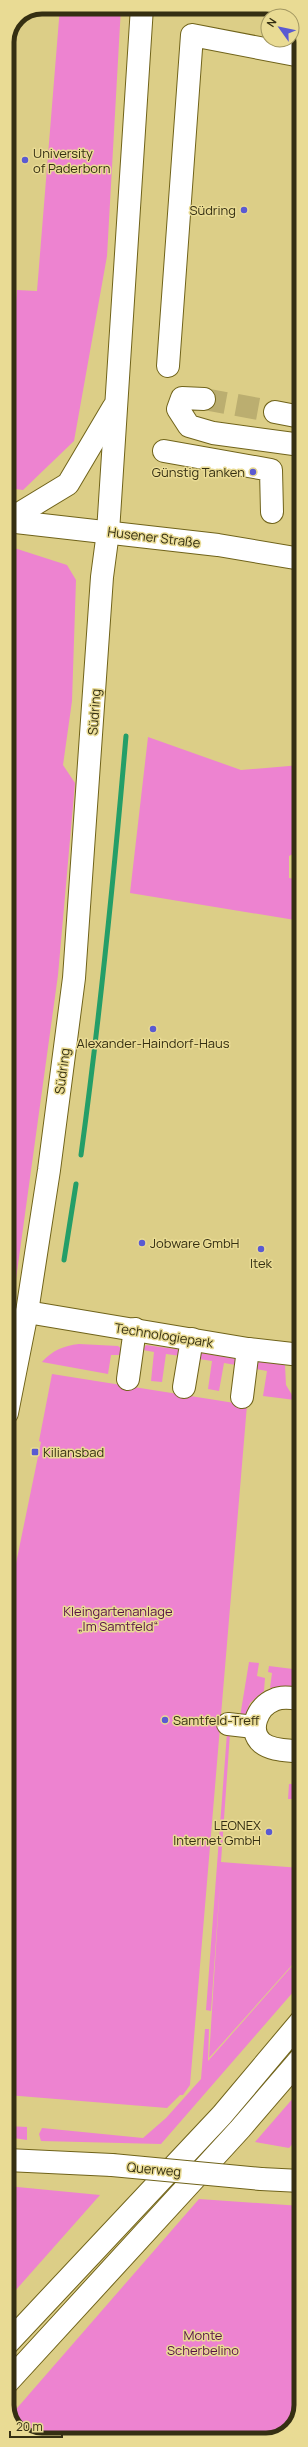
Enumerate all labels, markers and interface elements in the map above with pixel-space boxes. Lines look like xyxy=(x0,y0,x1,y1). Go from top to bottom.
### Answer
north arrow xyxy=(260,8,300,48)
text: N xyxy=(263,15,280,30)
place label: University of Paderborn xyxy=(33,144,110,177)
marker: University of Paderborn xyxy=(20,155,30,165)
place label: Südring xyxy=(189,201,236,219)
marker: Südring xyxy=(239,205,249,215)
place label: Günstig Tanken xyxy=(152,463,245,481)
marker: Günstig Tanken xyxy=(248,467,258,477)
street label: Husener Straße xyxy=(106,522,202,552)
street label: Südring xyxy=(83,688,105,736)
marker: Alexander-Haindorf-Haus xyxy=(148,1024,158,1034)
place label: Alexander-Haindorf-Haus xyxy=(76,1034,230,1052)
street label: Südring xyxy=(50,1047,74,1095)
place label: Jobware GmbH xyxy=(150,1234,240,1252)
marker: Jobware GmbH xyxy=(137,1238,147,1248)
marker: Itek xyxy=(256,1244,266,1254)
place label: Itek xyxy=(250,1254,273,1272)
street label: Technologiepark xyxy=(113,1318,215,1352)
place label: Kiliansbad xyxy=(43,1443,104,1461)
marker: Kiliansbad xyxy=(30,1447,40,1457)
park label: Kleingartenanlage „Im Samtfeld“ xyxy=(63,1602,173,1635)
place label: Samtfeld-Treff xyxy=(173,1711,260,1729)
marker: Samtfeld-Treff xyxy=(160,1715,170,1725)
place label: LEONEX Internet GmbH xyxy=(173,1816,261,1849)
marker: LEONEX Internet GmbH xyxy=(264,1827,274,1837)
street label: Querweg xyxy=(126,2158,182,2180)
park label: Monte Scherbelino xyxy=(167,2326,239,2359)
scale bar xyxy=(10,2413,62,2439)
text: 20 m xyxy=(16,2418,43,2435)

